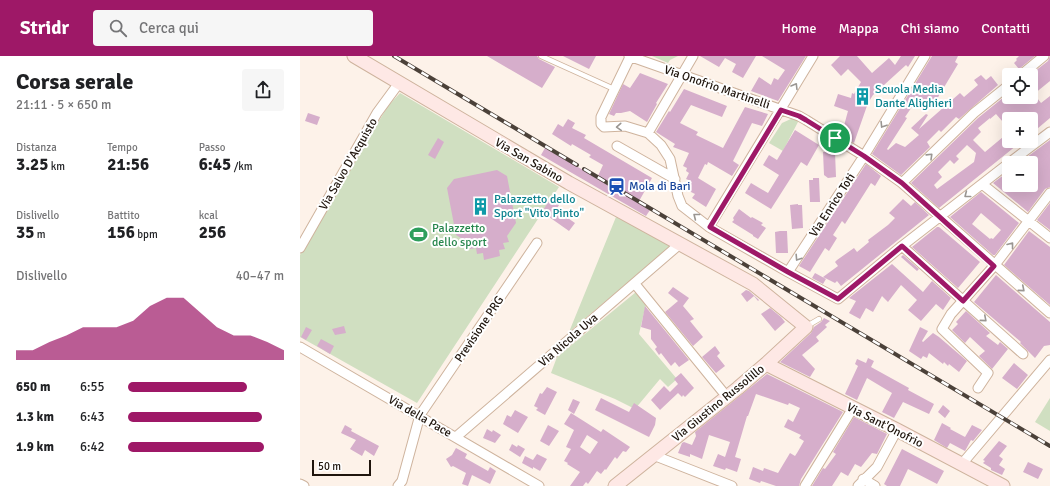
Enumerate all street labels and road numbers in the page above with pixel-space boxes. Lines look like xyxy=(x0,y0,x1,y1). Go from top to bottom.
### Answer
street label: Via Onofrio Martinelli xyxy=(662,62,772,113)
street label: Via Salvo D'Acquisto xyxy=(316,115,381,213)
street label: Via San Sabino xyxy=(492,135,565,186)
street label: Via Enrico Toti xyxy=(806,171,859,240)
street label: Previsione PRG xyxy=(452,293,507,365)
street label: Via Nicola Uva xyxy=(536,310,601,370)
street label: Via Giustino Russolillo xyxy=(669,361,768,445)
street label: Via della Pace xyxy=(385,392,454,441)
street label: Via Sant'Onofrio xyxy=(844,400,926,451)

